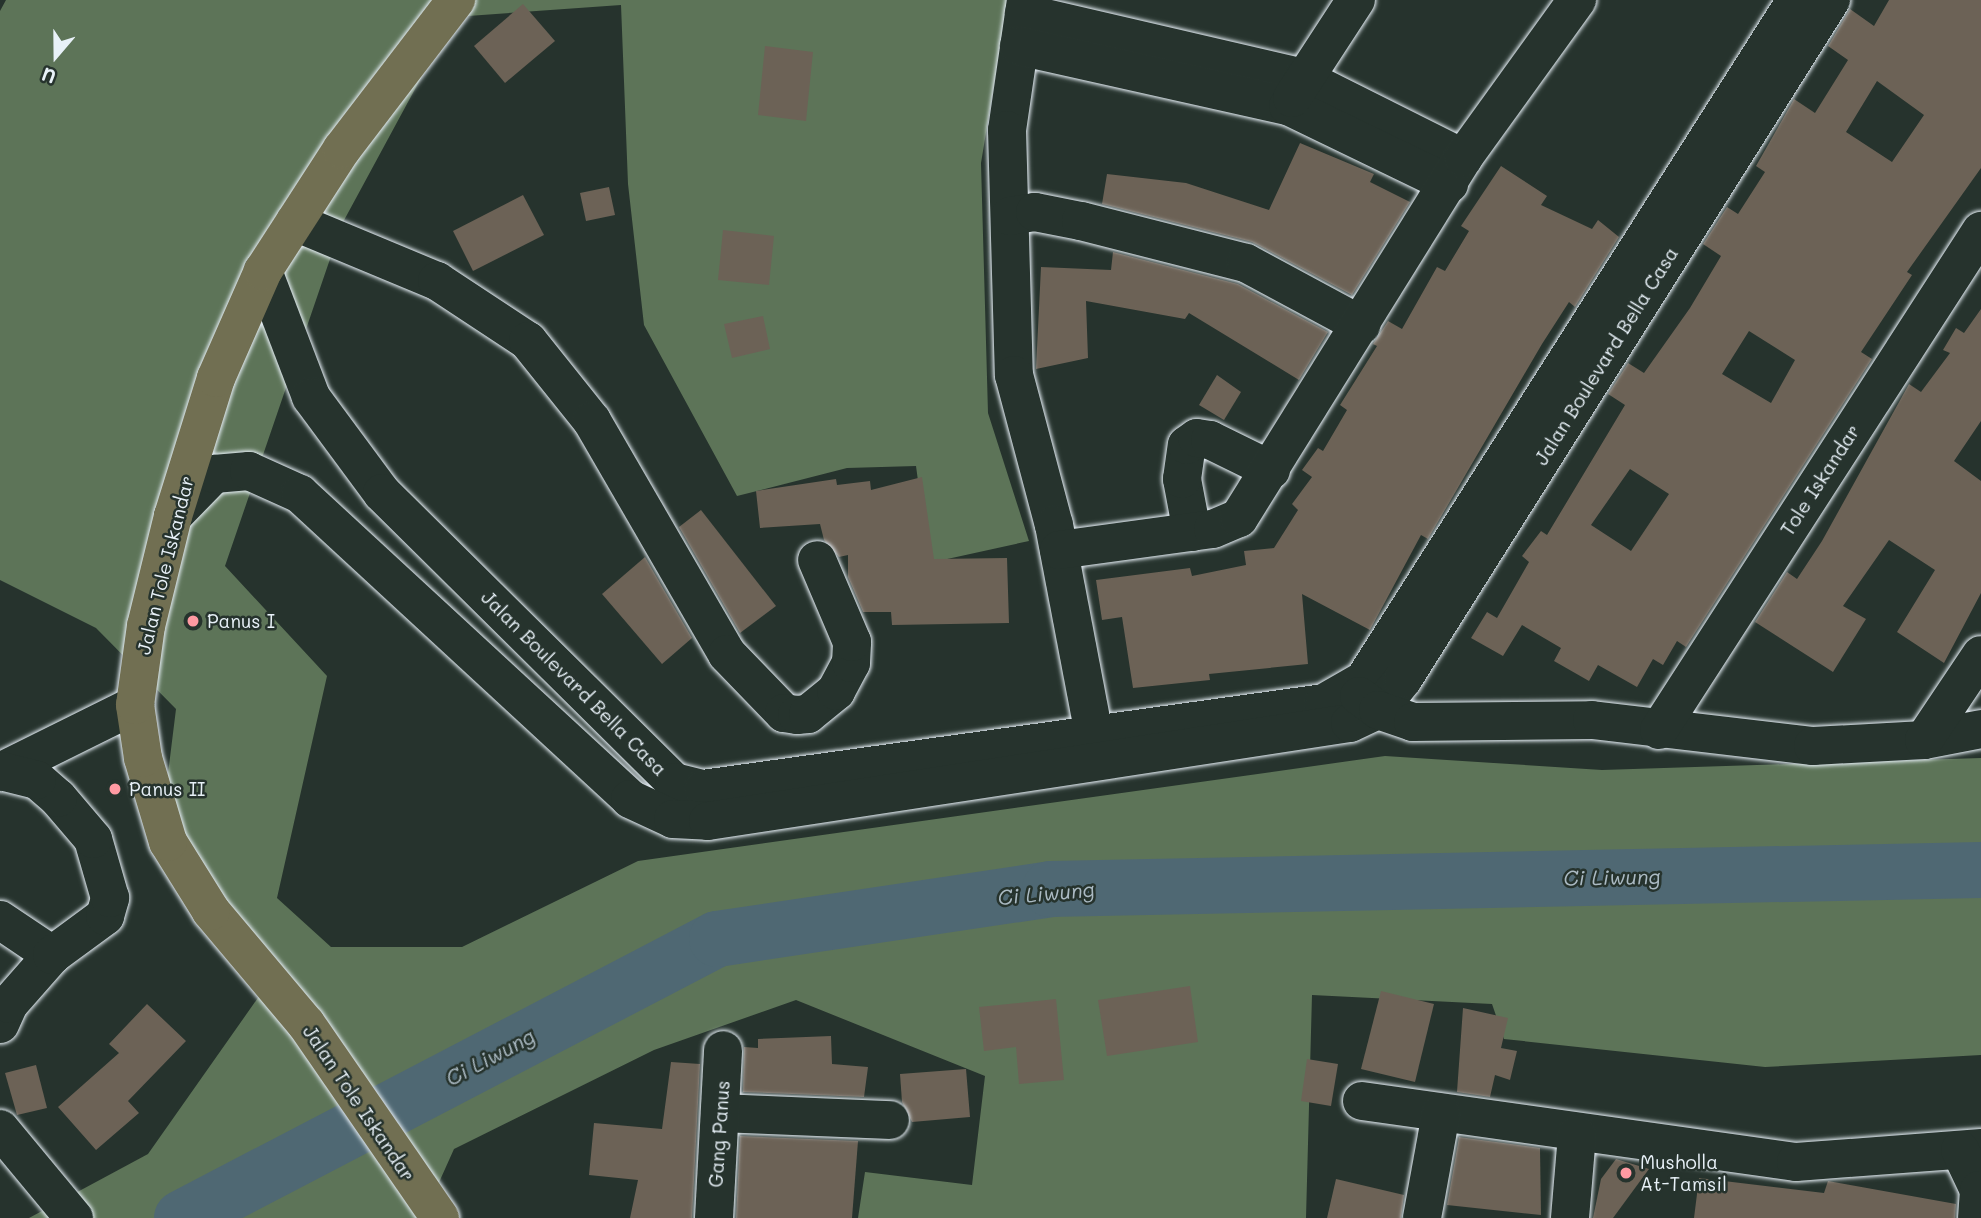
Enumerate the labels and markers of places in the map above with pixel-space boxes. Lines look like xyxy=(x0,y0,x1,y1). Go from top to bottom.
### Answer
place label: Panus I xyxy=(207,610,275,632)
marker: Panus I xyxy=(185,613,201,629)
place label: Panus II xyxy=(129,778,205,800)
marker: Panus II xyxy=(107,781,123,797)
place label: Musholla At-Tamsil xyxy=(1640,1151,1727,1195)
marker: Musholla At-Tamsil xyxy=(1618,1165,1634,1181)

